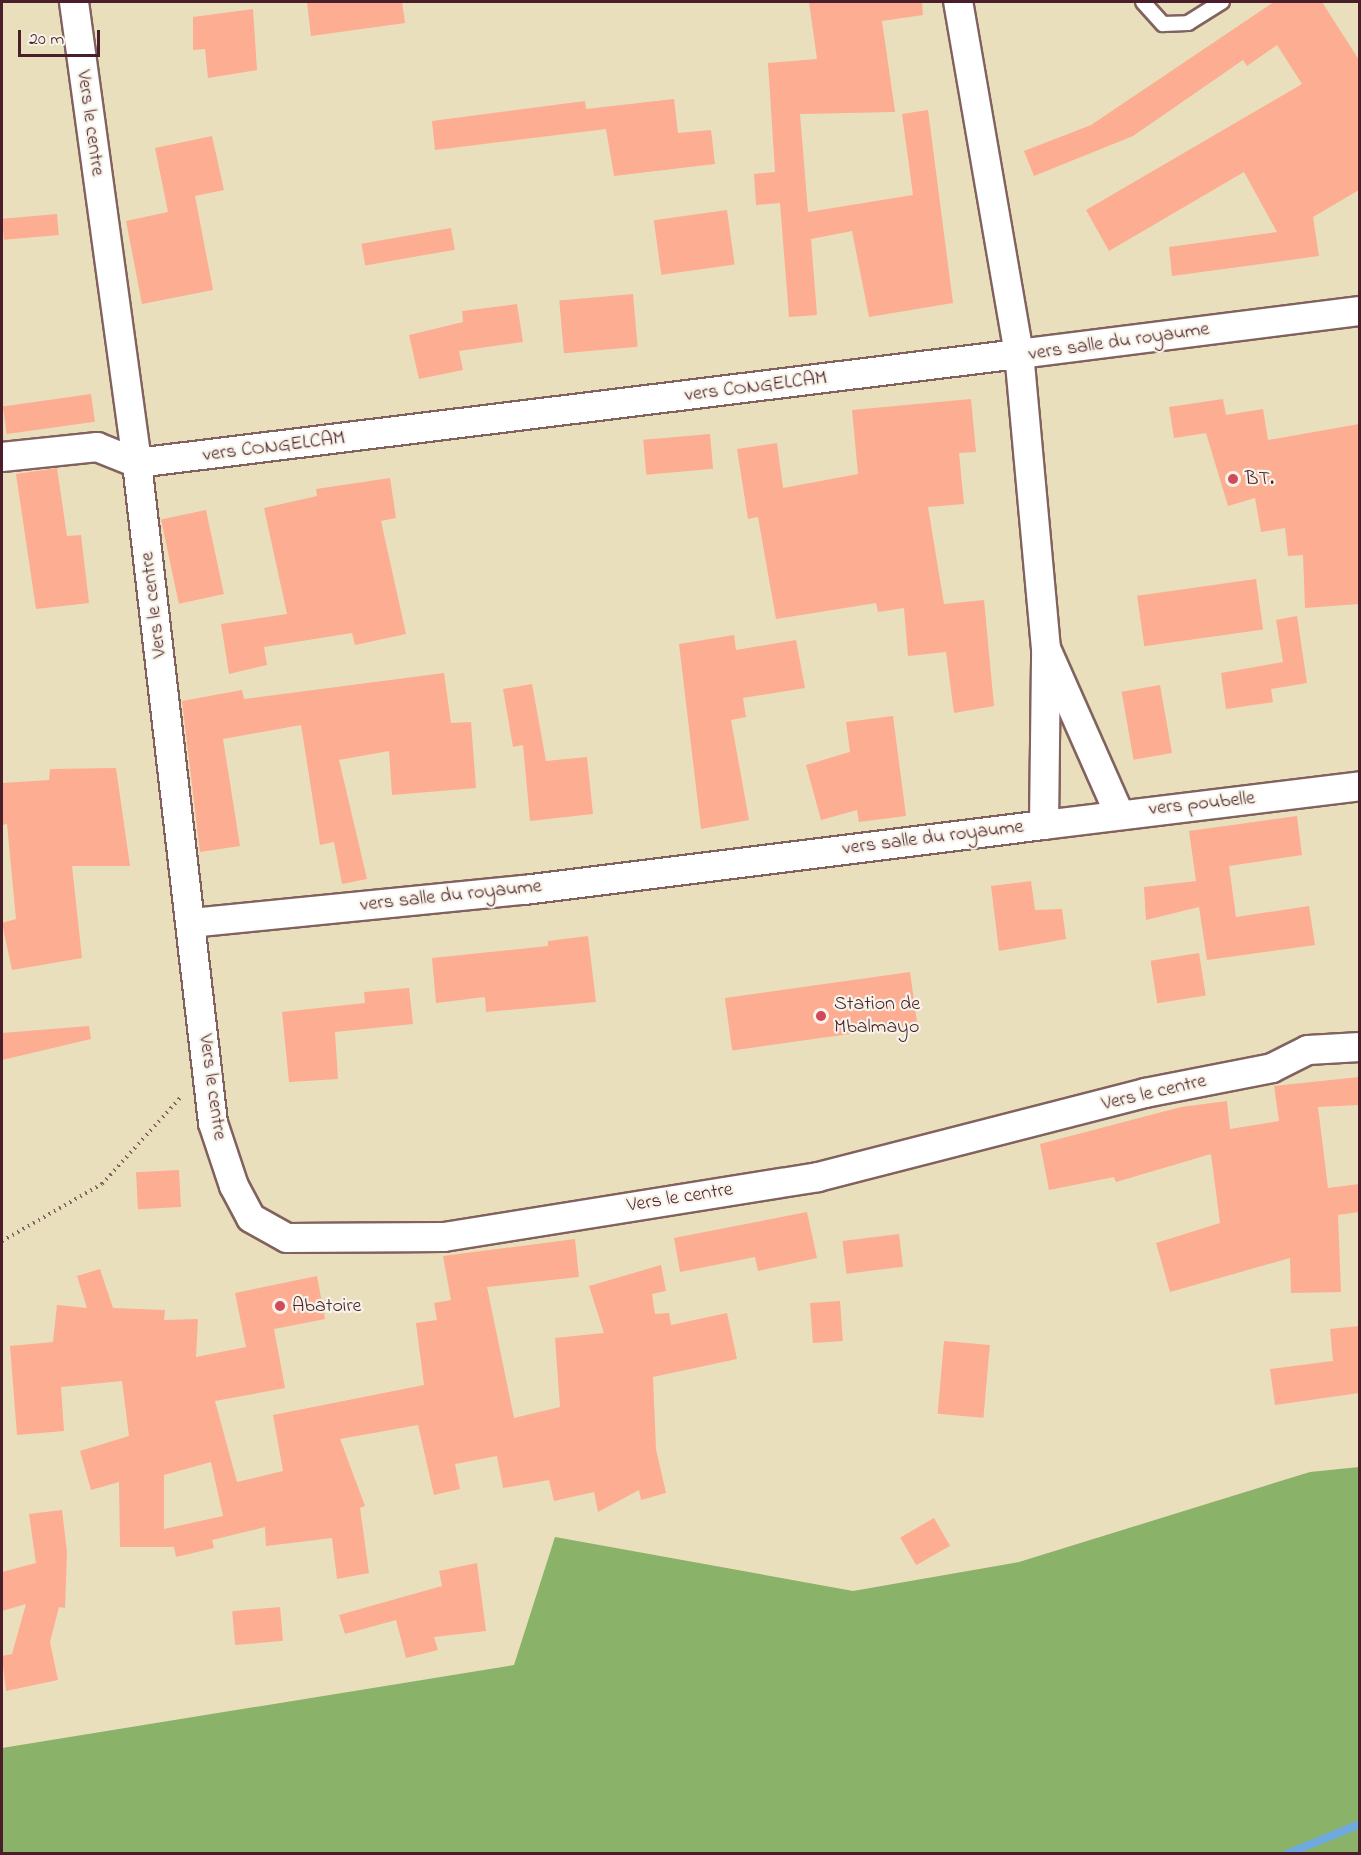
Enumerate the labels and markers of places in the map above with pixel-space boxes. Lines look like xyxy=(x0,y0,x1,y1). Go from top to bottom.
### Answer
place label: BT. xyxy=(1245,467,1274,491)
marker: BT. xyxy=(1226,472,1240,486)
place label: Station de Mbalmayo xyxy=(834,993,920,1040)
marker: Station de Mbalmayo xyxy=(812,1007,830,1025)
place label: Abatoire xyxy=(292,1294,362,1318)
marker: Abatoire xyxy=(273,1299,287,1313)

